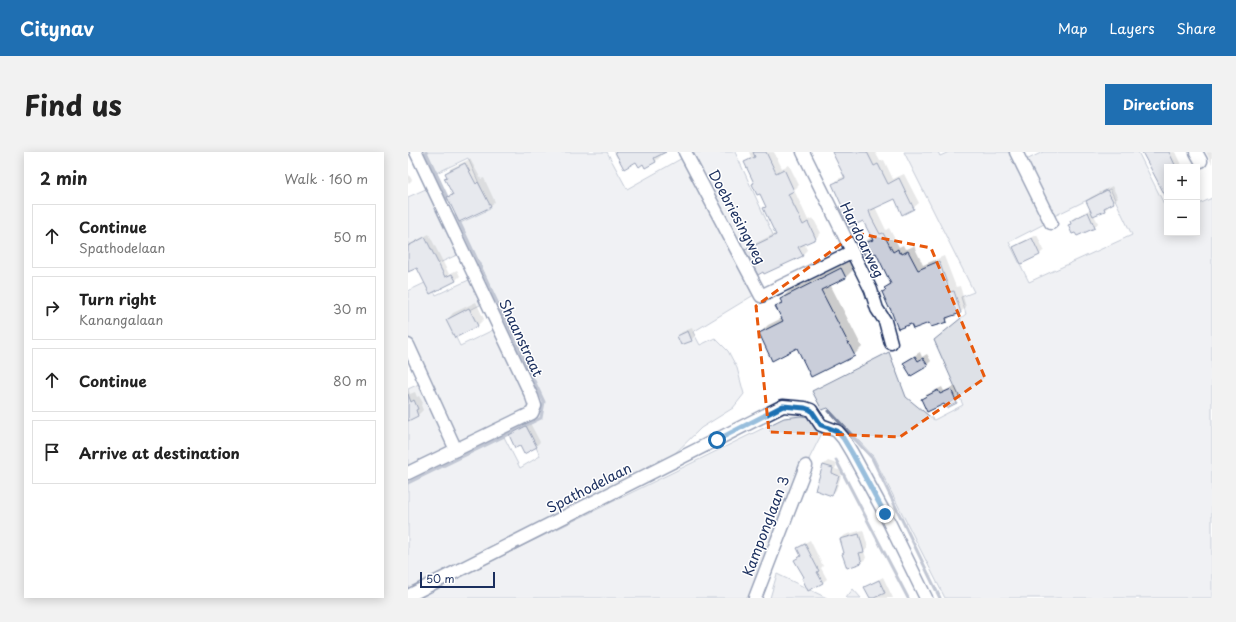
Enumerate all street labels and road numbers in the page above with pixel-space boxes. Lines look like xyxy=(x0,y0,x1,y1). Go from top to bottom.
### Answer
street label: Doebriesingweg xyxy=(704,166,771,268)
street label: Hardoarweg xyxy=(835,198,890,281)
street label: Shaanstraat xyxy=(494,296,549,380)
street label: Spathodelaan xyxy=(543,457,635,518)
street label: Kamponglaan 3 xyxy=(737,473,794,579)

